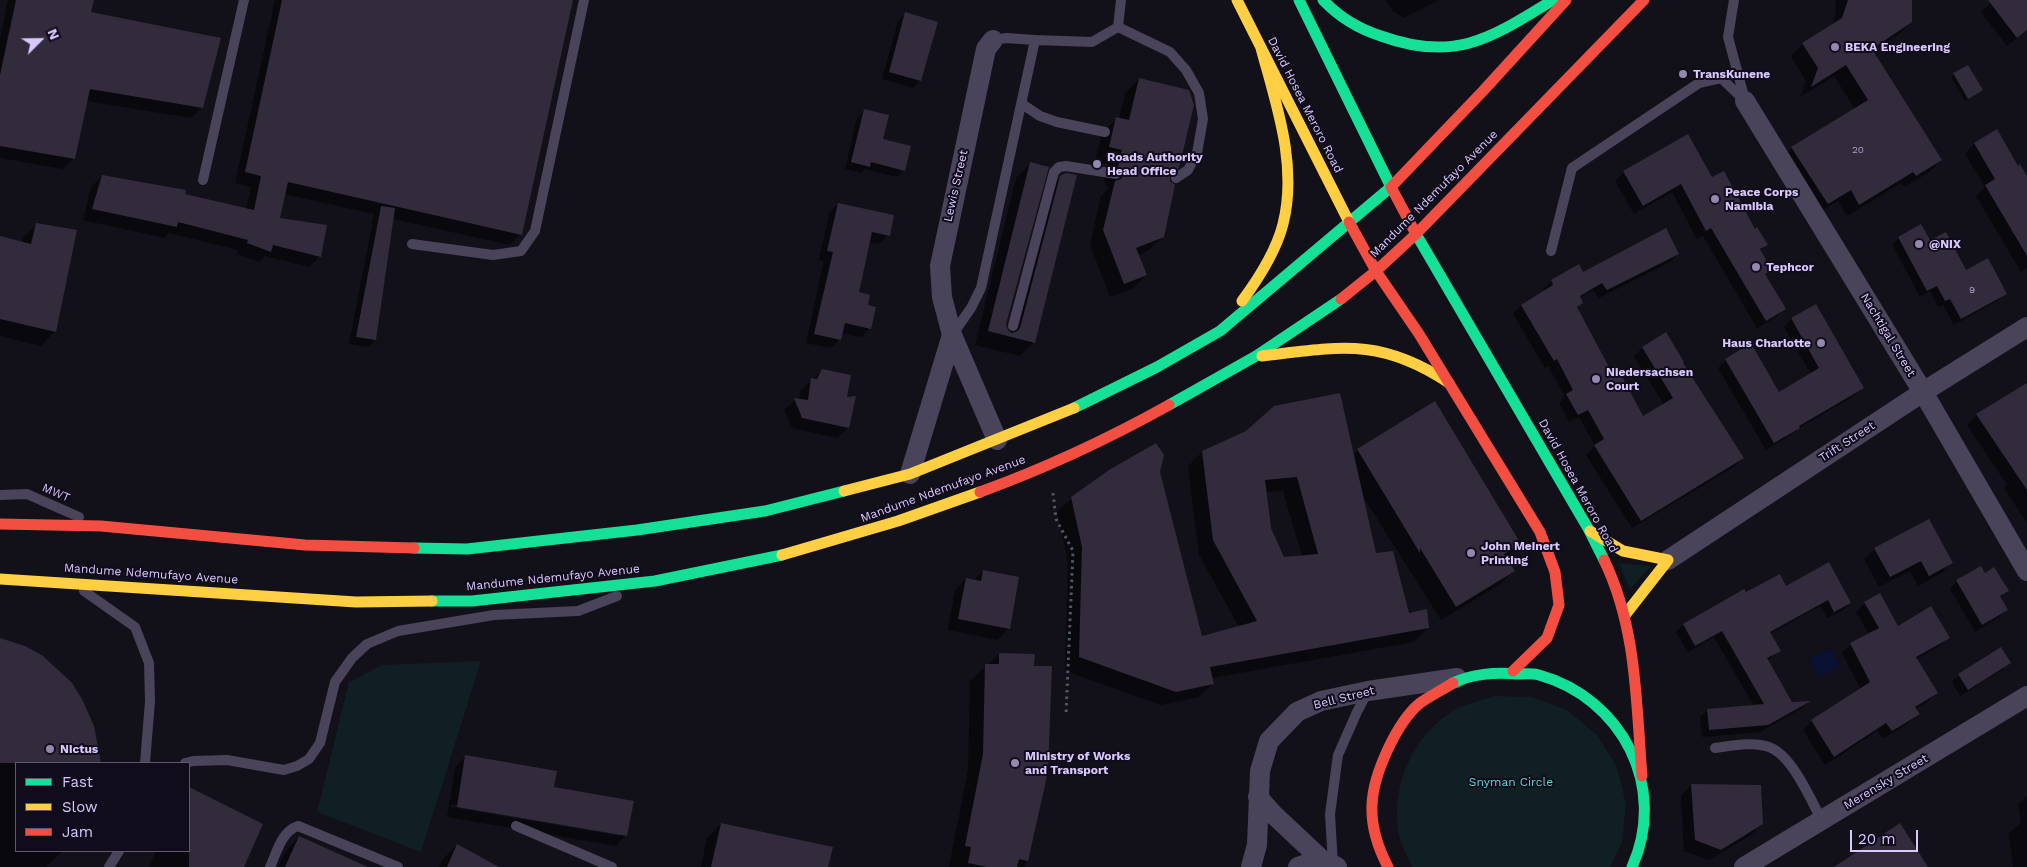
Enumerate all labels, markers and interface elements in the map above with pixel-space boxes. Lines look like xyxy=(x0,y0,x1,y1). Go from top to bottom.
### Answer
north arrow xyxy=(15,15,65,65)
text: N xyxy=(44,26,63,42)
street label: David Hosea Meroro Road xyxy=(1264,35,1346,175)
place label: BEKA Engineering xyxy=(1845,40,1950,54)
marker: BEKA Engineering xyxy=(1829,41,1841,53)
place label: TransKunene xyxy=(1693,67,1770,81)
marker: TransKunene xyxy=(1677,68,1689,80)
street label: Mandume Ndemufayo Avenue xyxy=(1367,127,1501,261)
house number: 20 xyxy=(1852,144,1864,156)
street label: Lewis Street xyxy=(941,149,971,223)
place label: Roads Authority Head Office xyxy=(1107,150,1203,178)
marker: Roads Authority Head Office xyxy=(1091,158,1103,170)
place label: Peace Corps Namibia xyxy=(1725,185,1798,213)
marker: Peace Corps Namibia xyxy=(1709,193,1721,205)
place label: @NIX xyxy=(1929,237,1961,251)
marker: @NIX xyxy=(1913,238,1925,250)
place label: Tephcor xyxy=(1766,260,1814,274)
marker: Tephcor xyxy=(1750,261,1762,273)
house number: 9 xyxy=(1969,284,1975,296)
street label: Nachtigal Street xyxy=(1857,291,1919,379)
place label: Haus Charlotte xyxy=(1722,336,1811,350)
marker: Haus Charlotte xyxy=(1815,337,1827,349)
place label: Niedersachsen Court xyxy=(1606,365,1693,393)
marker: Niedersachsen Court xyxy=(1590,373,1602,385)
street label: David Hosea Meroro Road xyxy=(1535,417,1621,555)
street label: Trift Street xyxy=(1816,419,1878,465)
street label: Mandume Ndemufayo Avenue xyxy=(859,452,1027,526)
street label: MWT xyxy=(40,481,72,505)
place label: John Meinert Printing xyxy=(1481,539,1560,567)
marker: John Meinert Printing xyxy=(1465,547,1477,559)
street label: Mandume Ndemufayo Avenue xyxy=(63,561,239,587)
street label: Mandume Ndemufayo Avenue xyxy=(465,562,641,594)
street label: Bell Street xyxy=(1312,683,1376,713)
place label: Nictus xyxy=(60,742,98,756)
marker: Nictus xyxy=(44,743,56,755)
place label: Ministry of Works and Transport xyxy=(1025,749,1130,777)
street label: Merensky Street xyxy=(1841,751,1931,813)
marker: Ministry of Works and Transport xyxy=(1009,757,1021,769)
legend xyxy=(15,762,190,852)
text: Fast xyxy=(62,773,93,791)
park label: Snyman Circle xyxy=(1469,775,1553,789)
text: Slow xyxy=(62,798,98,816)
scale bar xyxy=(1852,820,1920,852)
text: Jam xyxy=(62,823,93,841)
text: 20 m xyxy=(1858,830,1896,848)

